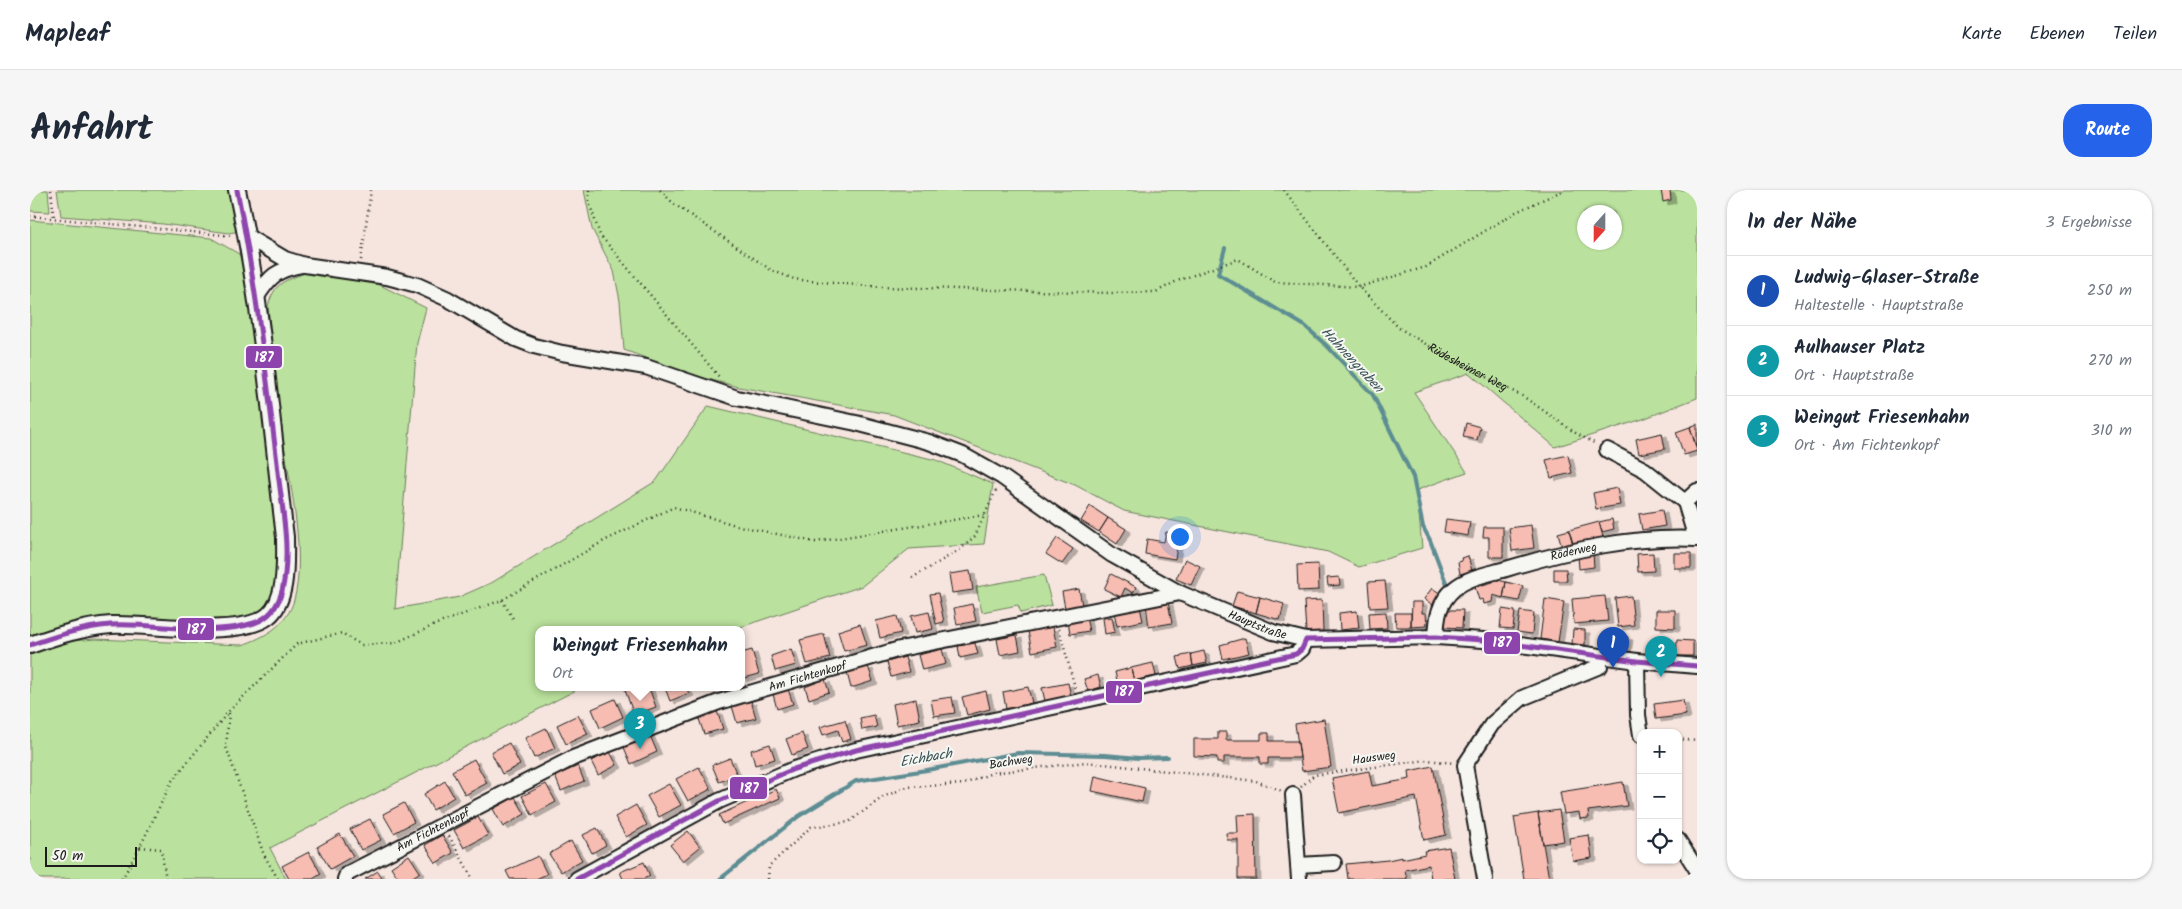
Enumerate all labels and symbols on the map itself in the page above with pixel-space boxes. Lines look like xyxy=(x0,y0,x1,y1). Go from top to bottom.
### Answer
north arrow xyxy=(1577,205,1622,250)
water label: Hahnengraben xyxy=(1315,322,1390,399)
street label: Rüdesheimer Weg xyxy=(1424,338,1511,396)
line badge: 187 xyxy=(245,345,283,369)
text: 187 xyxy=(254,347,274,369)
your location xyxy=(1167,524,1193,550)
street label: Röderweg xyxy=(1548,537,1599,566)
street label: Hauptstraße xyxy=(1225,605,1289,645)
line badge: 187 xyxy=(177,617,215,641)
text: 187 xyxy=(186,619,206,641)
pin: 1 xyxy=(1597,627,1629,668)
line badge: 187 xyxy=(1483,631,1521,655)
text: 187 xyxy=(1492,632,1512,654)
pin: 2 xyxy=(1645,636,1677,677)
street label: Am Fichtenkopf xyxy=(766,655,850,697)
line badge: 187 xyxy=(1105,680,1143,704)
text: 187 xyxy=(1114,681,1134,703)
pin: 3 xyxy=(624,708,656,749)
water label: Eichbach xyxy=(898,742,955,773)
street label: Hausweg xyxy=(1351,746,1397,770)
street label: Bachweg xyxy=(988,749,1035,775)
line badge: 187 xyxy=(729,776,768,800)
text: 187 xyxy=(739,778,759,800)
street label: Am Fichtenkopf xyxy=(393,802,474,857)
scale bar xyxy=(45,844,138,867)

